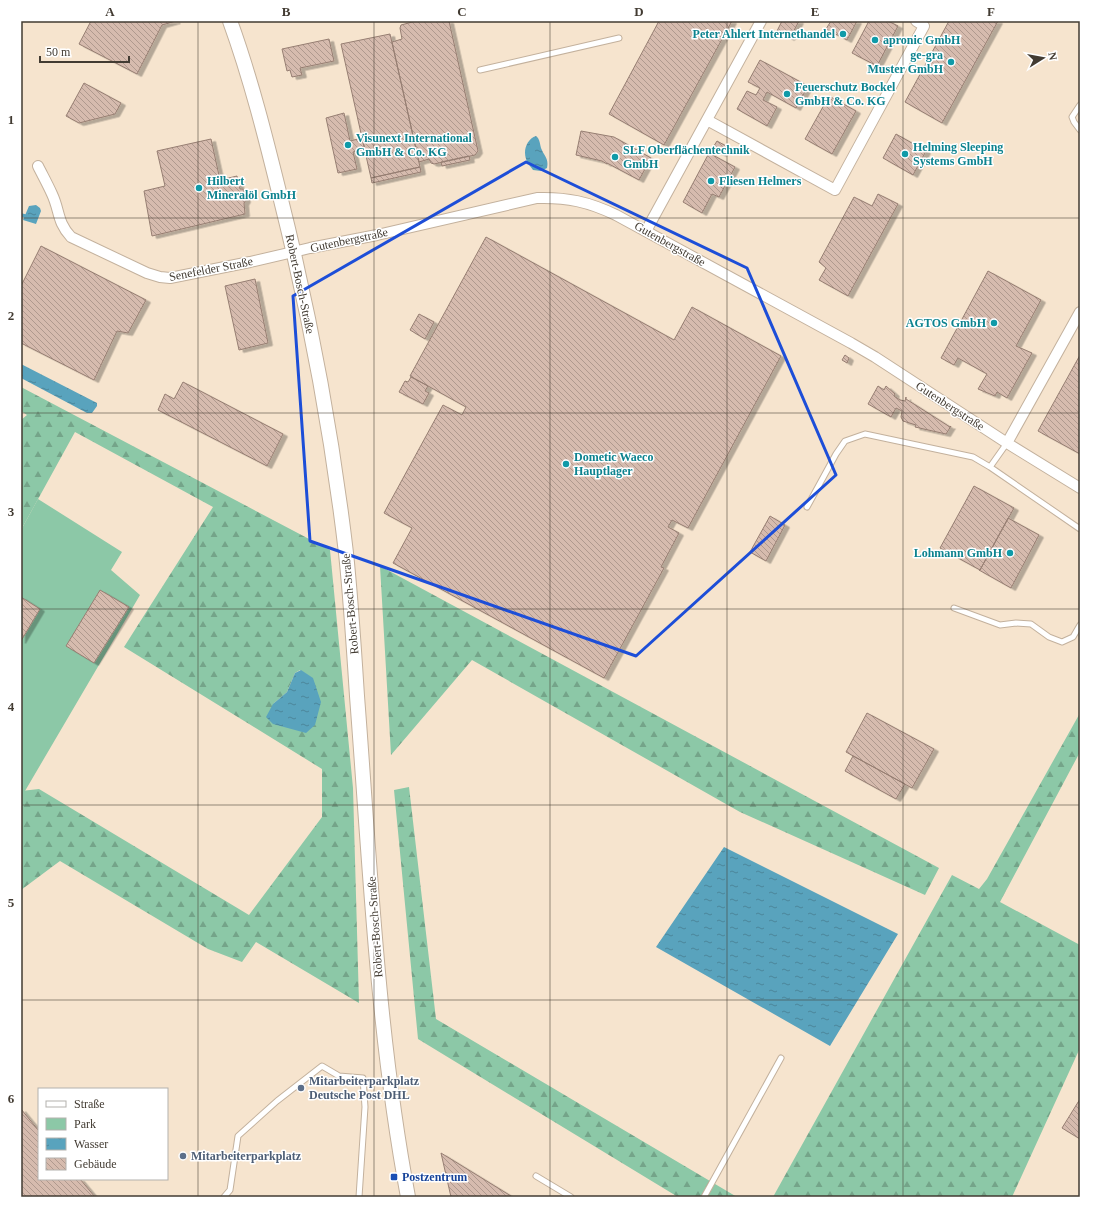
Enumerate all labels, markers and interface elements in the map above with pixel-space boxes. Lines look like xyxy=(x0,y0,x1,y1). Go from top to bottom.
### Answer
text: A xyxy=(105,4,115,19)
text: B xyxy=(282,4,291,19)
text: C xyxy=(457,4,467,19)
text: D xyxy=(634,4,644,19)
text: E xyxy=(811,4,819,19)
text: F xyxy=(987,4,995,19)
place label: Peter Ahlert Internethandel xyxy=(693,27,836,41)
marker: Peter Ahlert Internethandel xyxy=(838,29,848,39)
place label: apronic GmbH xyxy=(883,33,961,47)
marker: apronic GmbH xyxy=(870,35,880,45)
scale bar xyxy=(40,38,129,64)
north arrow xyxy=(1023,38,1063,78)
text: 50 m xyxy=(46,45,71,59)
place label: ge-gra Muster GmbH xyxy=(868,48,944,76)
text: N xyxy=(1046,51,1059,61)
marker: ge-gra Muster GmbH xyxy=(946,57,956,67)
place label: Feuerschutz Bockel GmbH & Co. KG xyxy=(795,80,896,108)
marker: Feuerschutz Bockel GmbH & Co. KG xyxy=(782,89,792,99)
text: 1 xyxy=(8,112,14,127)
place label: Visunext International GmbH & Co. KG xyxy=(356,131,473,159)
marker: Visunext International GmbH & Co. KG xyxy=(343,140,353,150)
place label: Helming Sleeping Systems GmbH xyxy=(913,140,1003,168)
place label: SLF Oberflächentechnik GmbH xyxy=(623,143,750,171)
marker: Helming Sleeping Systems GmbH xyxy=(900,149,910,159)
marker: SLF Oberflächentechnik GmbH xyxy=(610,152,620,162)
place label: Hilbert Mineralöl GmbH xyxy=(207,174,297,202)
place label: Fliesen Helmers xyxy=(719,174,802,188)
marker: Fliesen Helmers xyxy=(706,176,716,186)
marker: Hilbert Mineralöl GmbH xyxy=(194,183,204,193)
street label: Gutenbergstraße xyxy=(632,219,708,269)
street label: Gutenbergstraße xyxy=(309,225,389,255)
street label: Robert-Bosch-Straße xyxy=(283,233,317,335)
street label: Senefelder Straße xyxy=(168,254,254,284)
text: 2 xyxy=(8,308,14,323)
place label: AGTOS GmbH xyxy=(906,316,987,330)
marker: AGTOS GmbH xyxy=(989,318,999,328)
street label: Gutenbergstraße xyxy=(913,379,987,433)
place label: Dometic Waeco Hauptlager xyxy=(574,450,653,478)
marker: Dometic Waeco Hauptlager xyxy=(561,459,571,469)
text: 3 xyxy=(8,504,15,519)
place label: Lohmann GmbH xyxy=(914,546,1003,560)
marker: Lohmann GmbH xyxy=(1005,548,1015,558)
street label: Robert-Bosch-Straße xyxy=(339,553,361,655)
text: 4 xyxy=(8,699,15,714)
street label: Robert-Bosch-Straße xyxy=(364,876,386,978)
text: 5 xyxy=(8,895,15,910)
place label: Mitarbeiterparkplatz Deutsche Post DHL xyxy=(309,1074,420,1102)
marker: Mitarbeiterparkplatz Deutsche Post DHL xyxy=(296,1083,306,1093)
legend xyxy=(38,1088,168,1180)
text: 6 xyxy=(8,1091,15,1106)
text: Straße xyxy=(74,1097,105,1111)
text: Park xyxy=(74,1117,96,1131)
text: Wasser xyxy=(74,1137,108,1151)
place label: Mitarbeiterparkplatz xyxy=(191,1149,302,1163)
marker: Mitarbeiterparkplatz xyxy=(178,1151,188,1161)
text: Gebäude xyxy=(74,1157,117,1171)
place label: Postzentrum xyxy=(402,1170,467,1184)
marker: Postzentrum xyxy=(389,1172,399,1182)

